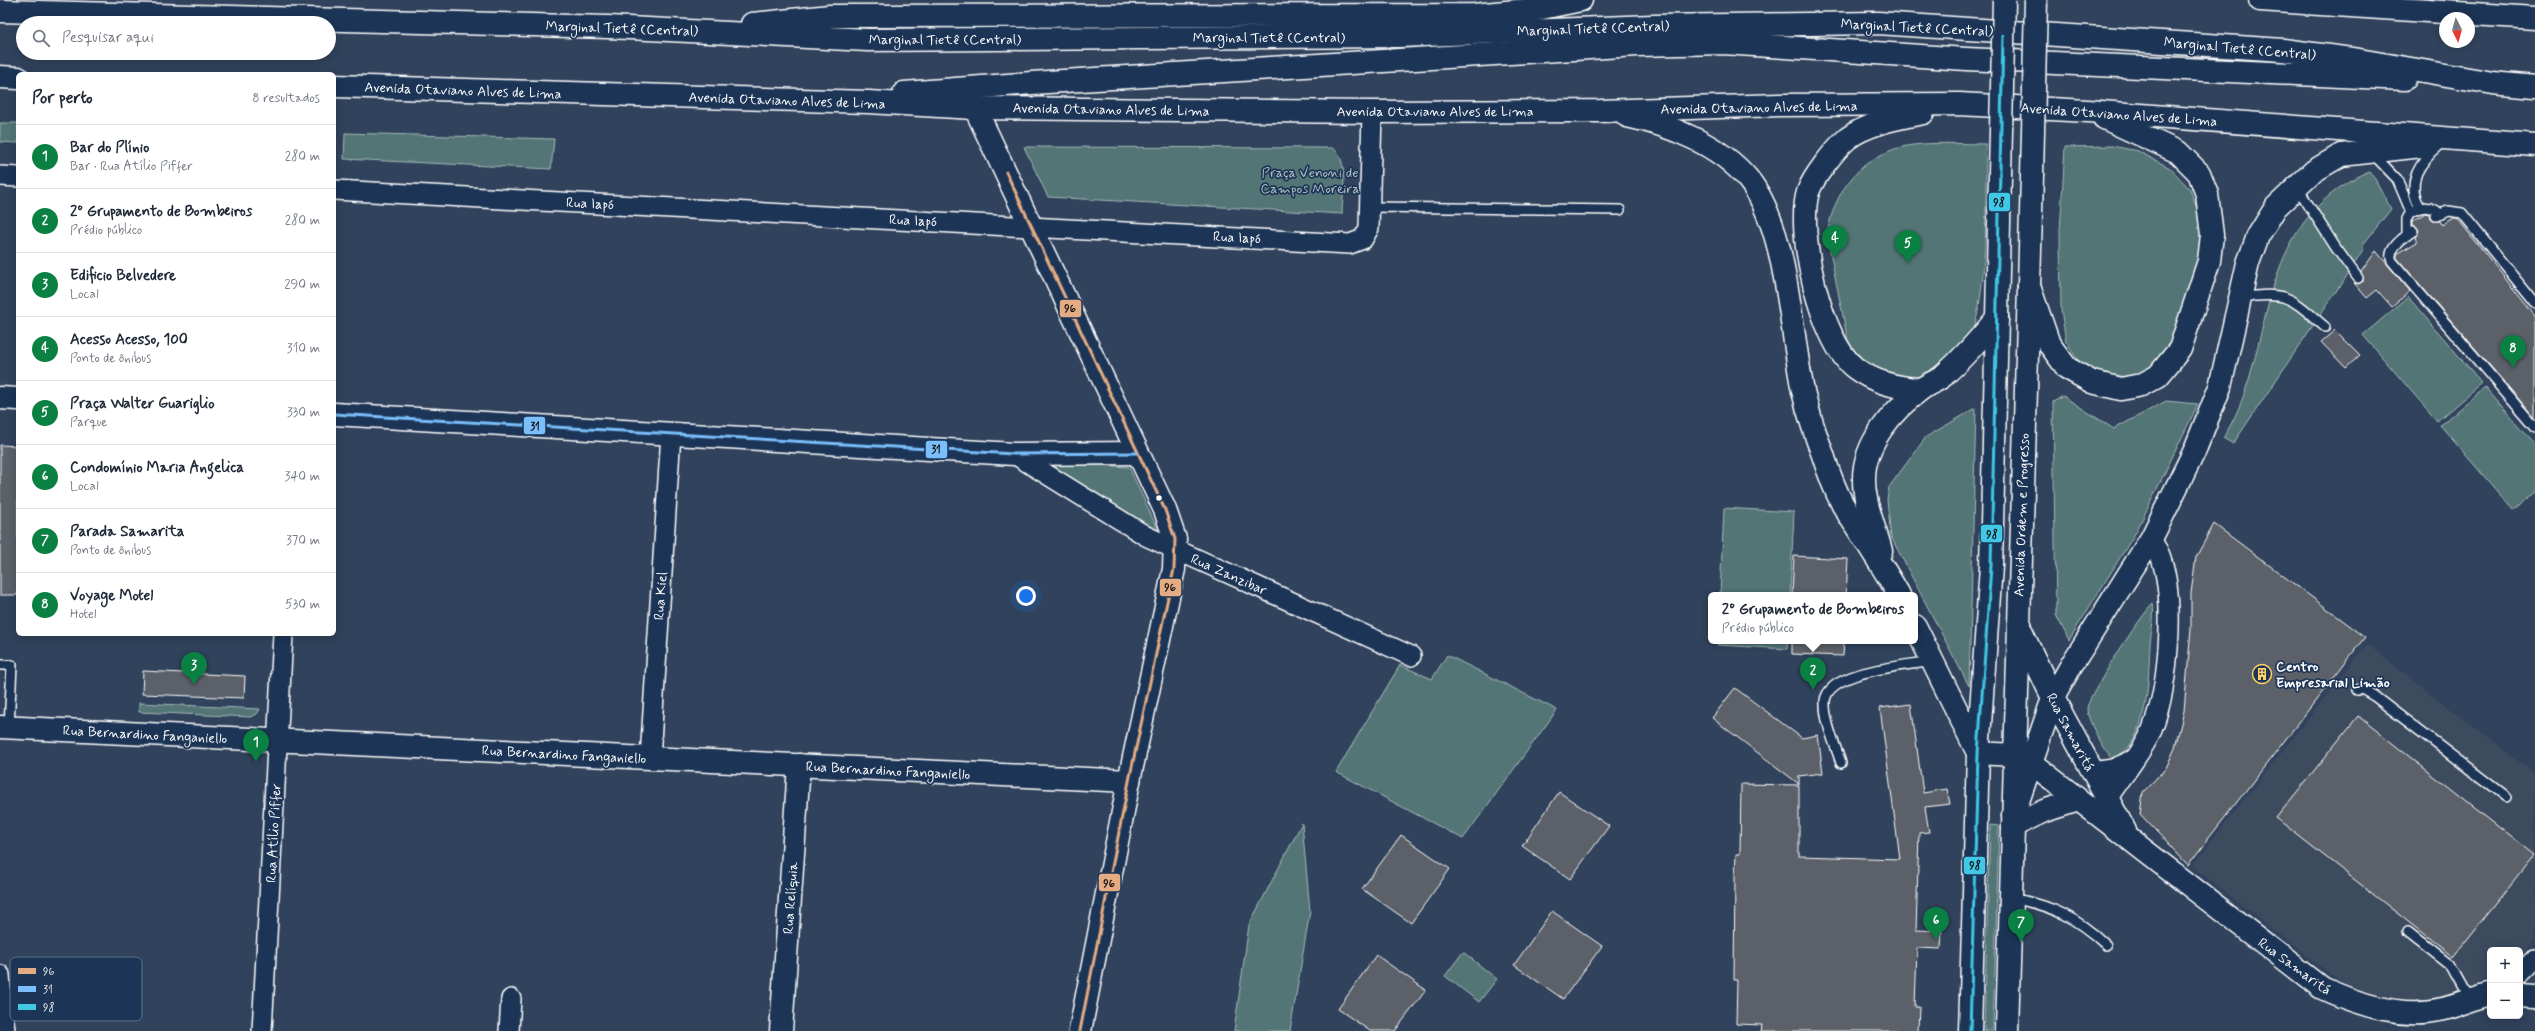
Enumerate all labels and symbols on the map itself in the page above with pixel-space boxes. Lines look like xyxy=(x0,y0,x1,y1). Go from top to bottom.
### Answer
north arrow xyxy=(2439,12,2475,48)
street label: Marginal Tietê (Central) xyxy=(1840,15,1994,42)
street label: Marginal Tietê (Central) xyxy=(545,17,699,42)
street label: Marginal Tietê (Central) xyxy=(1516,17,1670,42)
street label: Marginal Tietê (Central) xyxy=(1193,29,1345,48)
street label: Marginal Tietê (Central) xyxy=(869,31,1021,50)
street label: Marginal Tietê (Central) xyxy=(2163,33,2317,66)
street label: Avenida Otaviano Alves de Lima xyxy=(364,79,562,103)
street label: Avenida Otaviano Alves de Lima xyxy=(688,89,886,113)
street label: Avenida Otaviano Alves de Lima xyxy=(1660,97,1858,119)
street label: Avenida Otaviano Alves de Lima xyxy=(1012,99,1210,121)
street label: Avenida Otaviano Alves de Lima xyxy=(2020,99,2218,131)
street label: Avenida Otaviano Alves de Lima xyxy=(1336,103,1534,121)
park label: Praça Venoni de Campos Moreira xyxy=(1260,164,1360,198)
line badge: 98 xyxy=(1988,192,2011,212)
street label: Rua Iapó xyxy=(565,194,614,214)
text: 98 xyxy=(1993,196,2005,210)
street label: Rua Iapó xyxy=(888,211,937,231)
pin: 4 xyxy=(1822,225,1848,258)
street label: Rua Iapó xyxy=(1212,228,1261,248)
pin: 5 xyxy=(1895,230,1921,263)
line badge: 96 xyxy=(1059,299,1082,318)
text: 96 xyxy=(1064,302,1076,316)
pin: 8 xyxy=(2500,335,2526,368)
line badge: 31 xyxy=(523,416,546,435)
text: 31 xyxy=(530,420,540,434)
street label: Avenida Ordem e Progresso xyxy=(2010,433,2034,597)
line badge: 31 xyxy=(925,440,948,459)
text: 31 xyxy=(931,443,941,457)
unlabelled marker xyxy=(1154,493,1164,503)
line badge: 98 xyxy=(1980,524,2003,543)
text: 98 xyxy=(1986,528,1998,542)
street label: Rua Zanzibar xyxy=(1188,550,1270,600)
street label: Rua Kiel xyxy=(650,571,672,621)
line badge: 96 xyxy=(1159,578,1182,597)
text: 96 xyxy=(1164,581,1176,595)
your location xyxy=(1016,586,1036,606)
pin: 3 xyxy=(181,652,207,685)
pin: 2 xyxy=(1800,657,1826,690)
place label: Centro Empresarial Limão xyxy=(2276,658,2390,692)
building icon: Centro Empresarial Limão xyxy=(2251,663,2273,685)
street label: Rua Samaritá xyxy=(2042,690,2098,775)
street label: Rua Bernardino Fanganiello xyxy=(62,722,228,749)
pin: 1 xyxy=(243,729,269,762)
street label: Rua Bernardino Fanganiello xyxy=(481,742,647,769)
street label: Rua Bernardino Fanganiello xyxy=(805,758,971,785)
street label: Rua Atílio Piffer xyxy=(262,783,286,883)
line badge: 98 xyxy=(1963,856,1986,875)
text: 98 xyxy=(1969,859,1981,873)
street label: Rua Relíquia xyxy=(779,861,803,935)
line badge: 96 xyxy=(1098,873,1121,892)
text: 96 xyxy=(1103,877,1115,891)
pin: 6 xyxy=(1923,907,1949,940)
pin: 7 xyxy=(2008,909,2034,942)
street label: Rua Samaritá xyxy=(2254,934,2335,1000)
legend xyxy=(10,957,142,1021)
text: 96 xyxy=(43,965,54,979)
text: 31 xyxy=(43,983,53,997)
text: 98 xyxy=(43,1001,54,1015)

